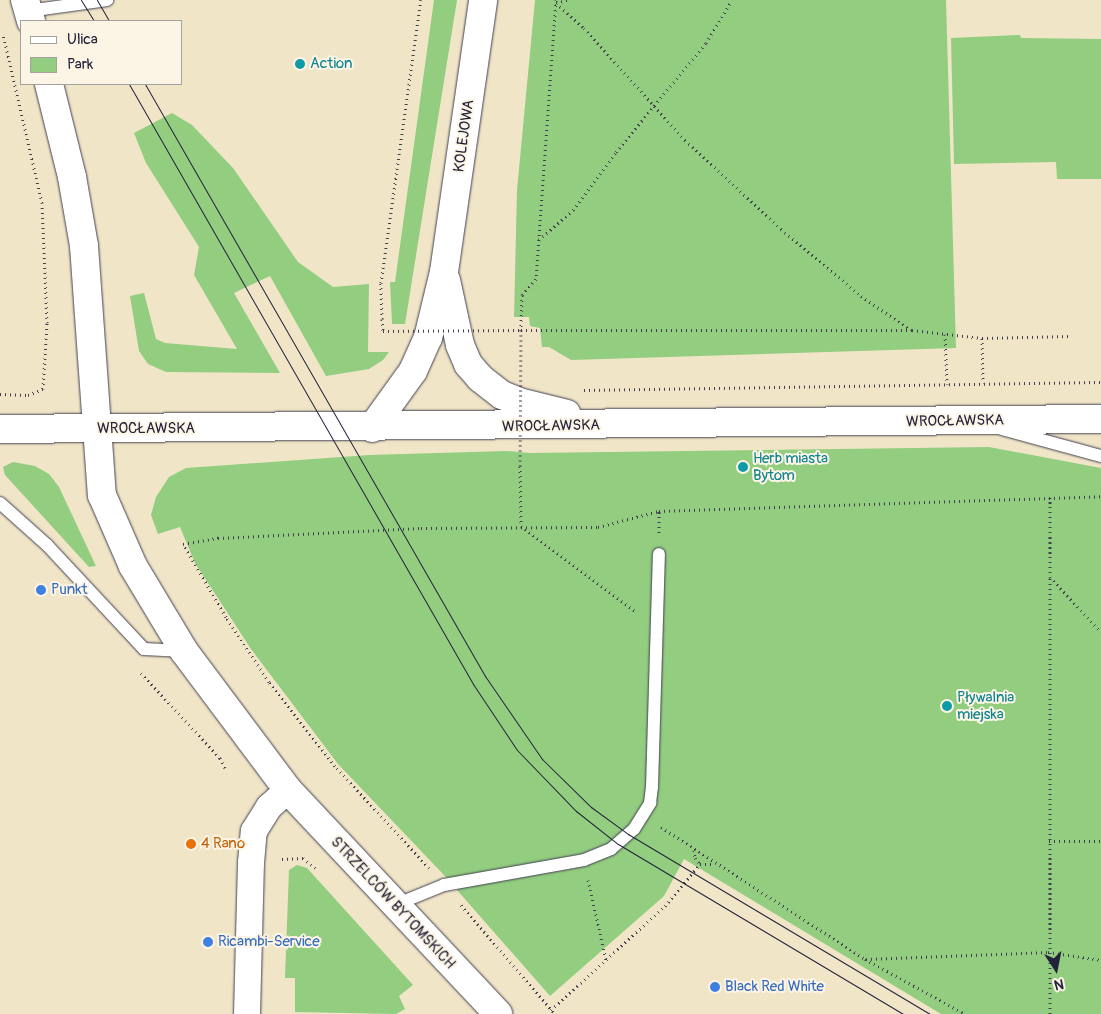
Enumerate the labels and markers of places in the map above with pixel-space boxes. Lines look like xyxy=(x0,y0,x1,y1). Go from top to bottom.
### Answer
place label: Action xyxy=(310,55,352,73)
marker: Action xyxy=(294,58,306,70)
place label: Herb miasta Bytom xyxy=(753,449,828,484)
marker: Herb miasta Bytom xyxy=(737,461,749,473)
place label: Punkt xyxy=(51,581,88,599)
marker: Punkt xyxy=(35,584,47,596)
place label: Pływalnia miejska xyxy=(957,688,1014,723)
marker: Pływalnia miejska xyxy=(941,700,953,712)
place label: 4 Rano xyxy=(201,835,245,853)
marker: 4 Rano xyxy=(185,838,197,850)
place label: Ricambi-Service xyxy=(218,933,320,951)
marker: Ricambi-Service xyxy=(202,936,214,948)
place label: Black Red White xyxy=(725,978,824,996)
marker: Black Red White xyxy=(709,981,721,993)

